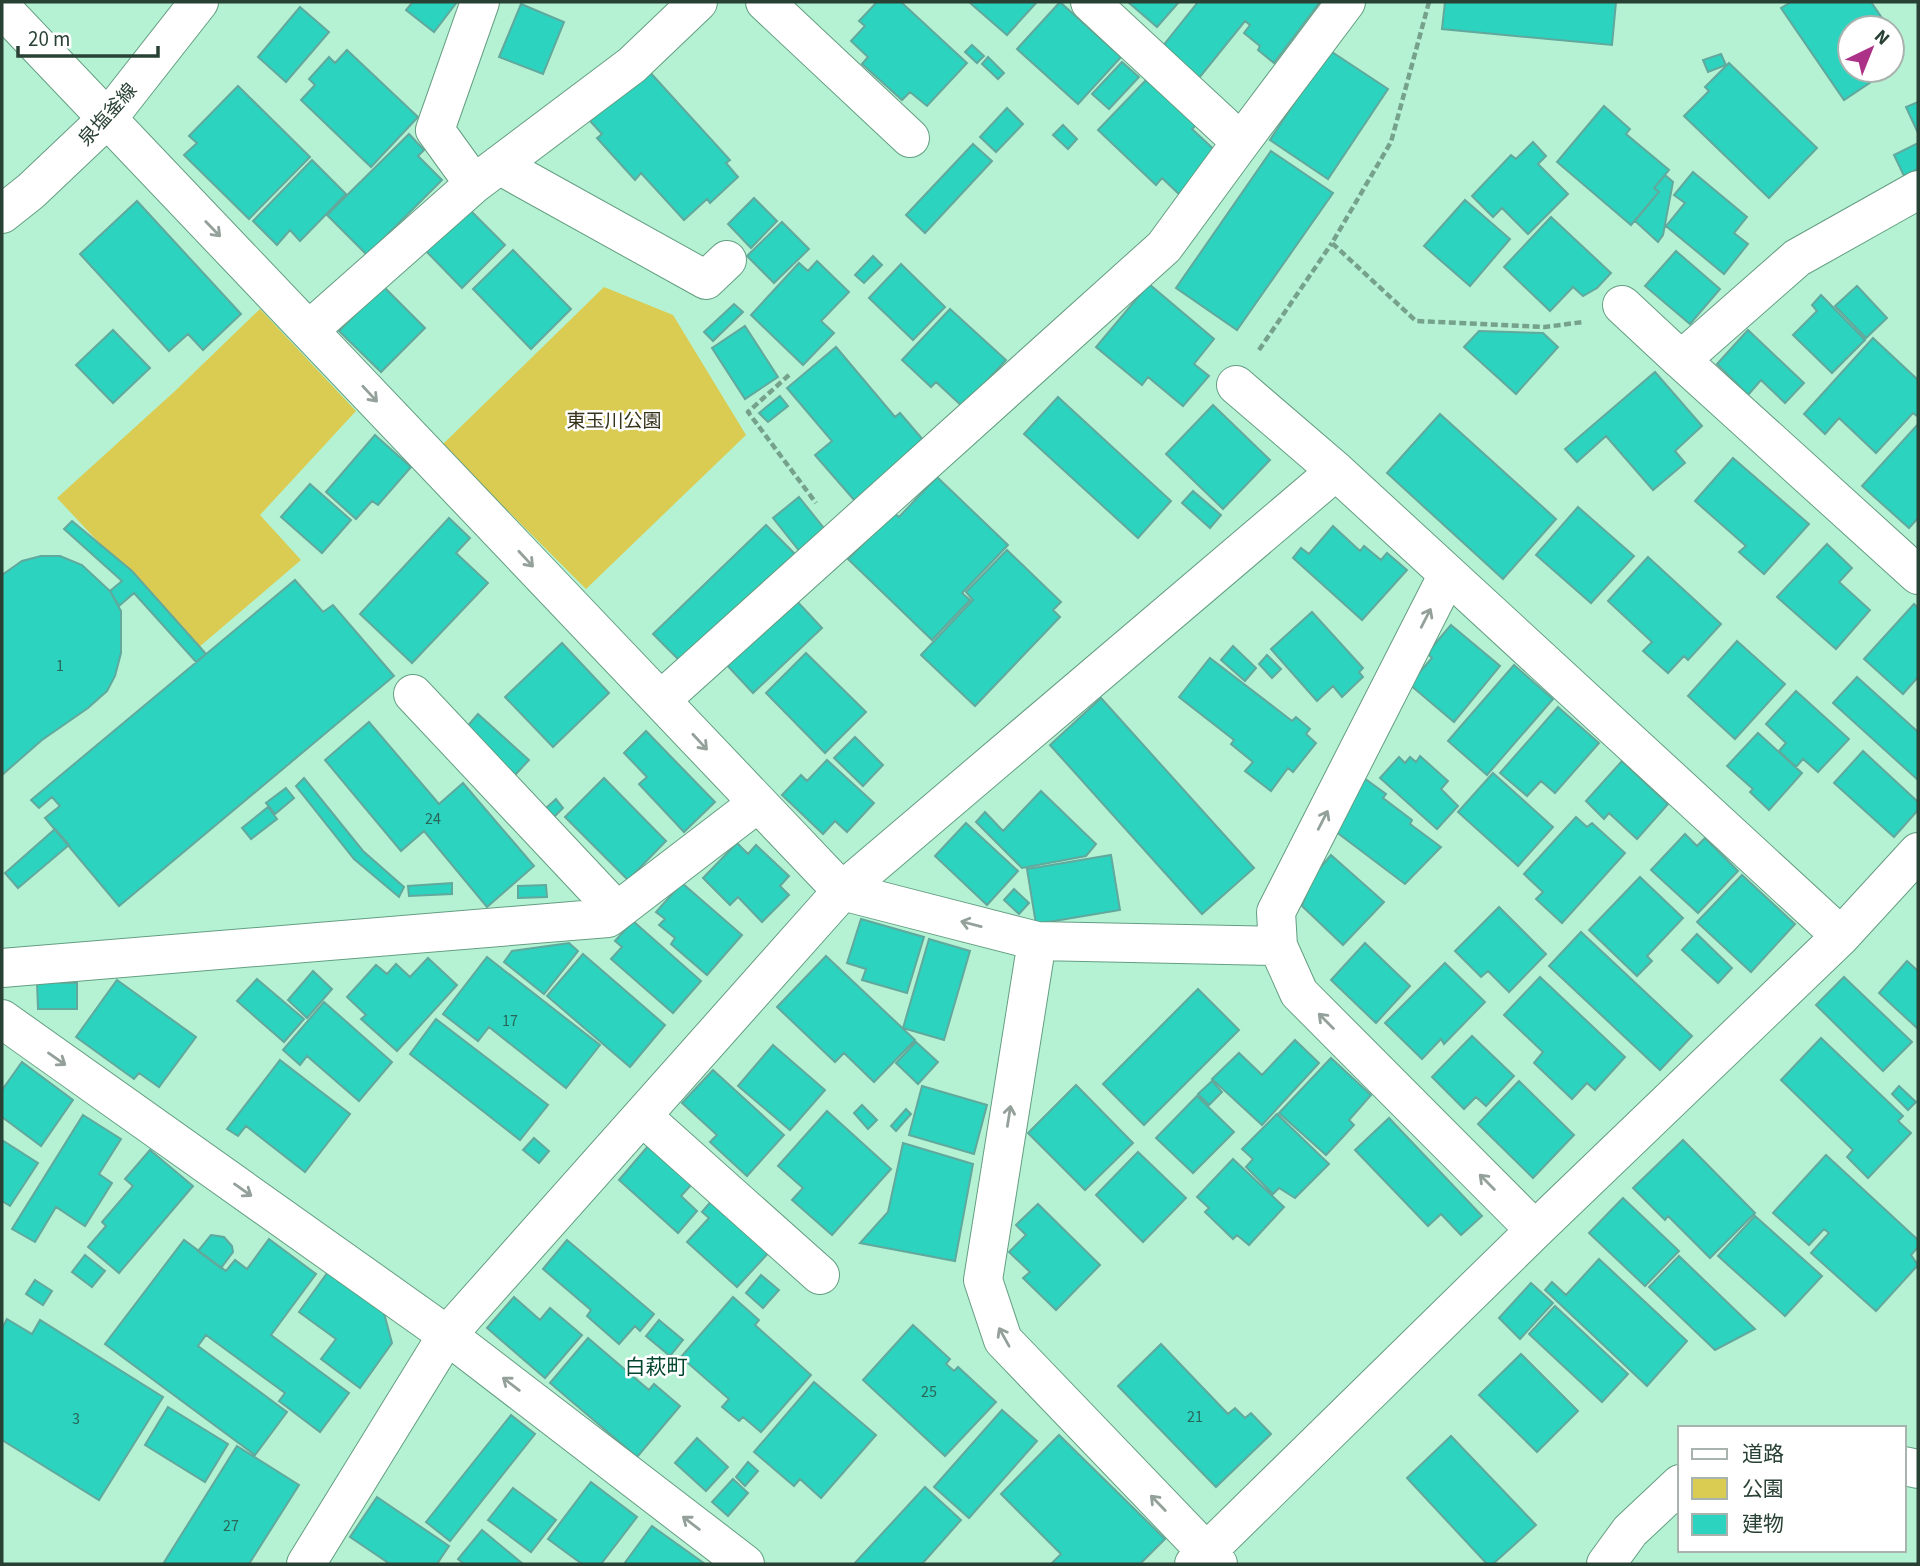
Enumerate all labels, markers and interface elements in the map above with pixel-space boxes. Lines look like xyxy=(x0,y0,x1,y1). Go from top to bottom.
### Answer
scale bar xyxy=(18,14,158,58)
north arrow xyxy=(1836,14,1906,84)
text: N xyxy=(1868,23,1895,52)
text: 20 m xyxy=(28,24,70,54)
street label: 泉塩釜線 xyxy=(73,78,144,152)
one-way arrow xyxy=(205,220,221,238)
one-way arrow xyxy=(361,385,378,402)
park label: 東玉川公園 xyxy=(566,408,662,435)
one-way arrow xyxy=(518,550,535,567)
one-way arrow xyxy=(1419,608,1433,628)
house number: 1 xyxy=(56,655,64,677)
one-way arrow xyxy=(691,733,708,750)
house number: 24 xyxy=(425,808,441,830)
one-way arrow xyxy=(1316,810,1330,831)
one-way arrow xyxy=(961,917,983,930)
house number: 17 xyxy=(502,1010,518,1032)
one-way arrow xyxy=(1318,1012,1335,1029)
one-way arrow xyxy=(47,1052,66,1066)
one-way arrow xyxy=(1003,1105,1016,1127)
one-way arrow xyxy=(1479,1174,1496,1191)
one-way arrow xyxy=(233,1183,252,1197)
one-way arrow xyxy=(997,1327,1011,1347)
district label: 白萩町 xyxy=(625,1352,688,1382)
one-way arrow xyxy=(502,1376,520,1391)
house number: 25 xyxy=(921,1381,937,1403)
house number: 21 xyxy=(1187,1406,1203,1428)
house number: 3 xyxy=(72,1408,80,1430)
legend xyxy=(1678,1426,1906,1552)
text: 道路 xyxy=(1742,1439,1784,1469)
text: 公園 xyxy=(1742,1474,1784,1504)
one-way arrow xyxy=(1150,1495,1167,1512)
text: 建物 xyxy=(1742,1509,1784,1539)
house number: 27 xyxy=(223,1515,239,1537)
one-way arrow xyxy=(682,1515,701,1530)

